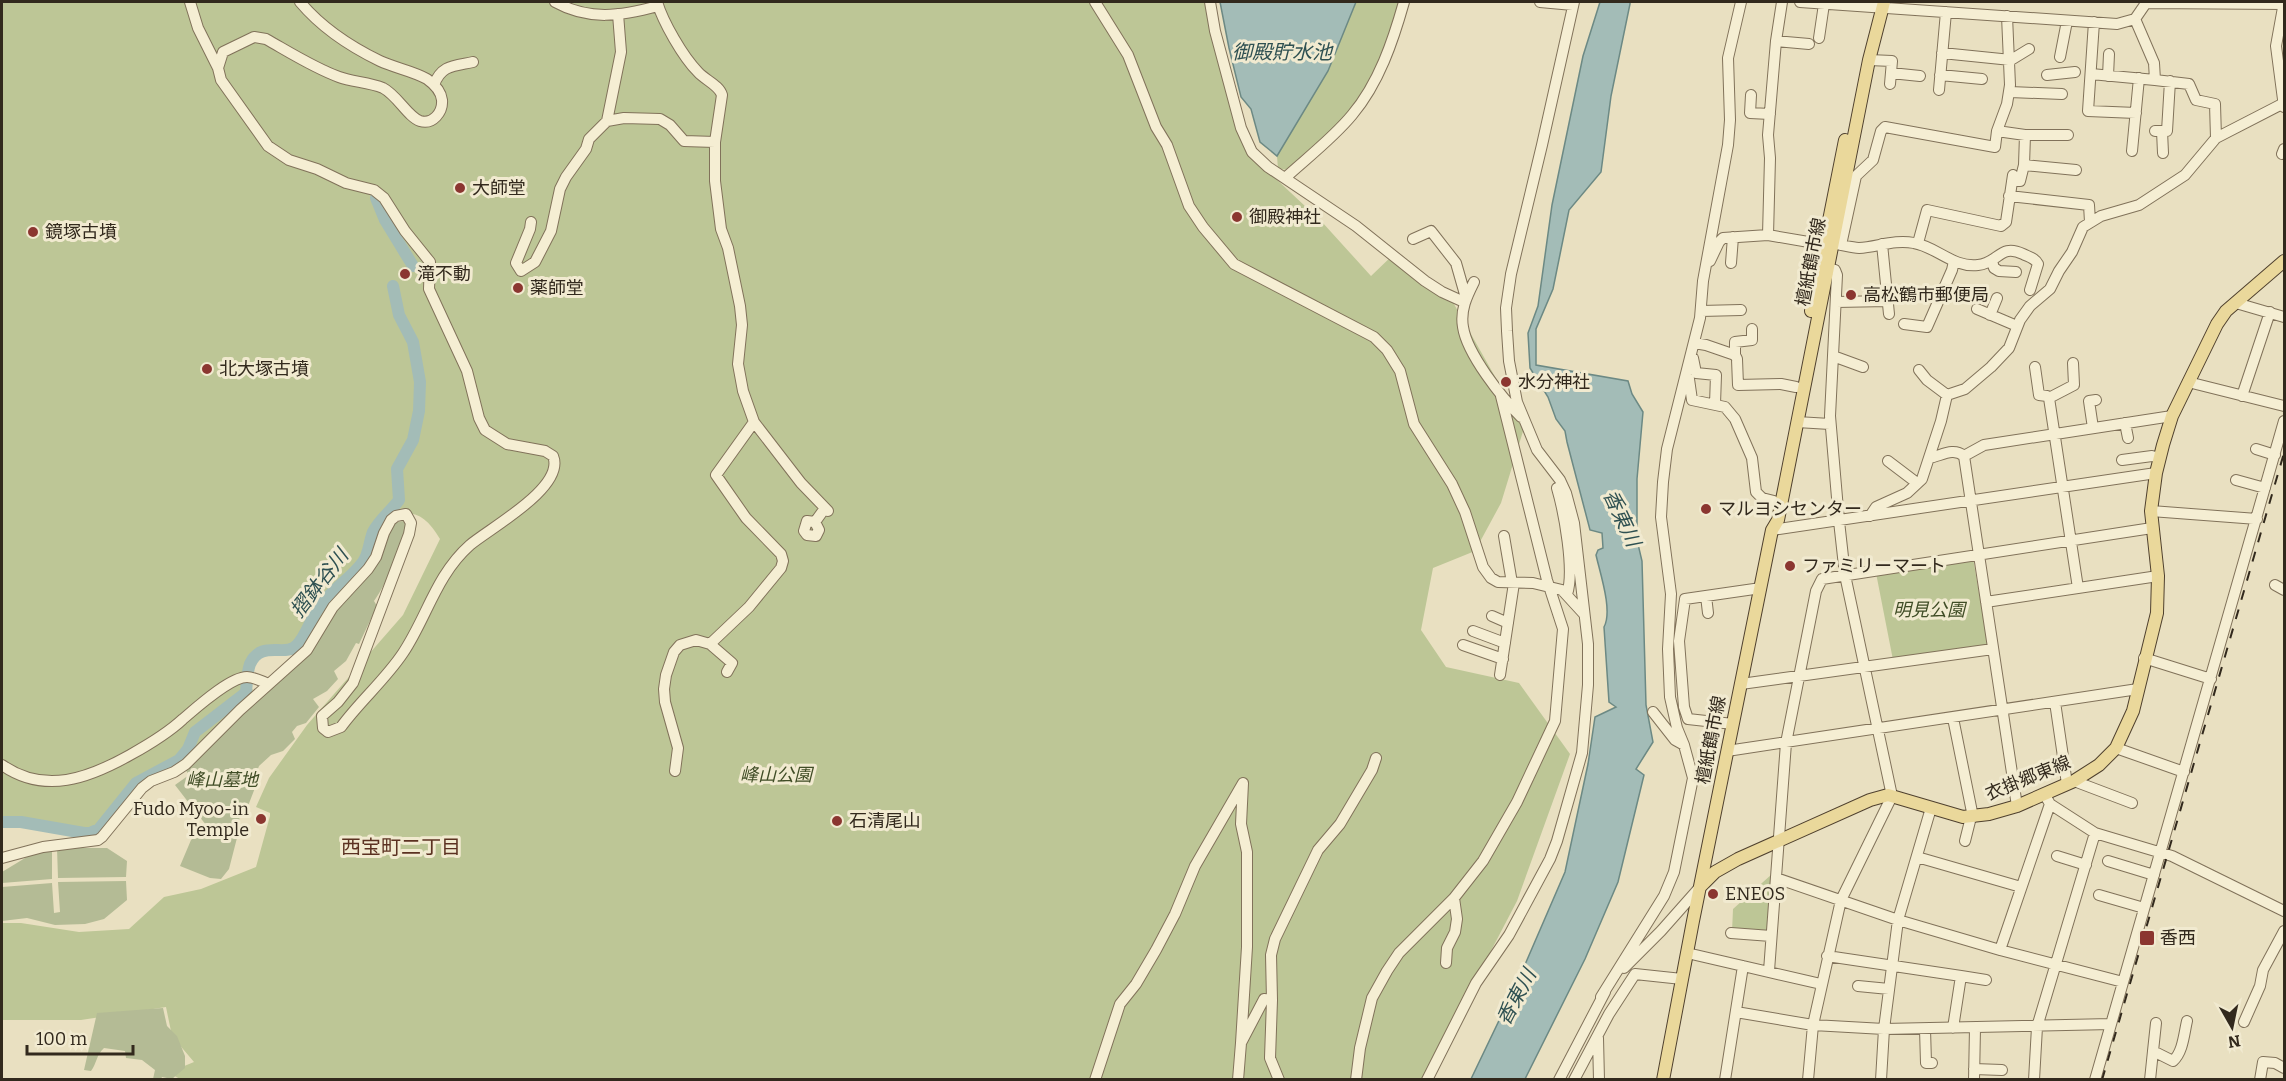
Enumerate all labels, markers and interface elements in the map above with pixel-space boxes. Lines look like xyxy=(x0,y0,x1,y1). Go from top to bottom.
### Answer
water label: 御殿貯水池 xyxy=(1232,40,1334,64)
place label: 大師堂 xyxy=(472,177,526,199)
marker: 大師堂 xyxy=(453,181,467,195)
place label: 御殿神社 xyxy=(1249,206,1321,228)
marker: 御殿神社 xyxy=(1230,210,1244,224)
street label: 檀紙鶴市線 xyxy=(1792,216,1830,308)
place label: 鏡塚古墳 xyxy=(45,221,117,243)
marker: 鏡塚古墳 xyxy=(26,225,40,239)
place label: 滝不動 xyxy=(417,263,471,285)
marker: 滝不動 xyxy=(398,267,412,281)
place label: 薬師堂 xyxy=(530,277,584,299)
marker: 薬師堂 xyxy=(511,281,525,295)
place label: 高松鶴市郵便局 xyxy=(1863,284,1989,306)
marker: 高松鶴市郵便局 xyxy=(1844,288,1858,302)
place label: 北大塚古墳 xyxy=(219,358,309,380)
marker: 北大塚古墳 xyxy=(200,362,214,376)
place label: 水分神社 xyxy=(1518,371,1590,393)
marker: 水分神社 xyxy=(1499,375,1513,389)
water label: 香東川 xyxy=(1598,486,1646,552)
place label: マルヨシセンター xyxy=(1718,498,1862,520)
marker: マルヨシセンター xyxy=(1699,502,1713,516)
water label: 摺鉢谷川 xyxy=(285,543,354,622)
place label: ファミリーマート xyxy=(1802,555,1946,577)
marker: ファミリーマート xyxy=(1783,559,1797,573)
park label: 明見公園 xyxy=(1893,599,1968,621)
street label: 檀紙鶴市線 xyxy=(1692,694,1730,786)
street label: 衣掛郷東線 xyxy=(1982,751,2074,805)
park label: 峰山公園 xyxy=(740,764,815,786)
park label: 峰山墓地 xyxy=(186,769,260,791)
place label: Fudo Myoo-in Temple xyxy=(133,798,250,841)
place label: 石清尾山 xyxy=(849,810,921,832)
marker: Fudo Myoo-in Temple xyxy=(254,812,268,826)
marker: 石清尾山 xyxy=(830,814,844,828)
district label: 西宝町二丁目 xyxy=(341,835,461,859)
place label: ENEOS xyxy=(1725,883,1785,905)
marker: ENEOS xyxy=(1706,887,1720,901)
place label: 香西 xyxy=(2160,927,2196,949)
marker: 香西 xyxy=(2138,929,2156,947)
water label: 香東川 xyxy=(1491,963,1542,1029)
north arrow xyxy=(2202,997,2262,1057)
scale bar xyxy=(27,1018,134,1056)
text: 100 m xyxy=(36,1028,87,1050)
text: N xyxy=(2227,1031,2242,1052)

